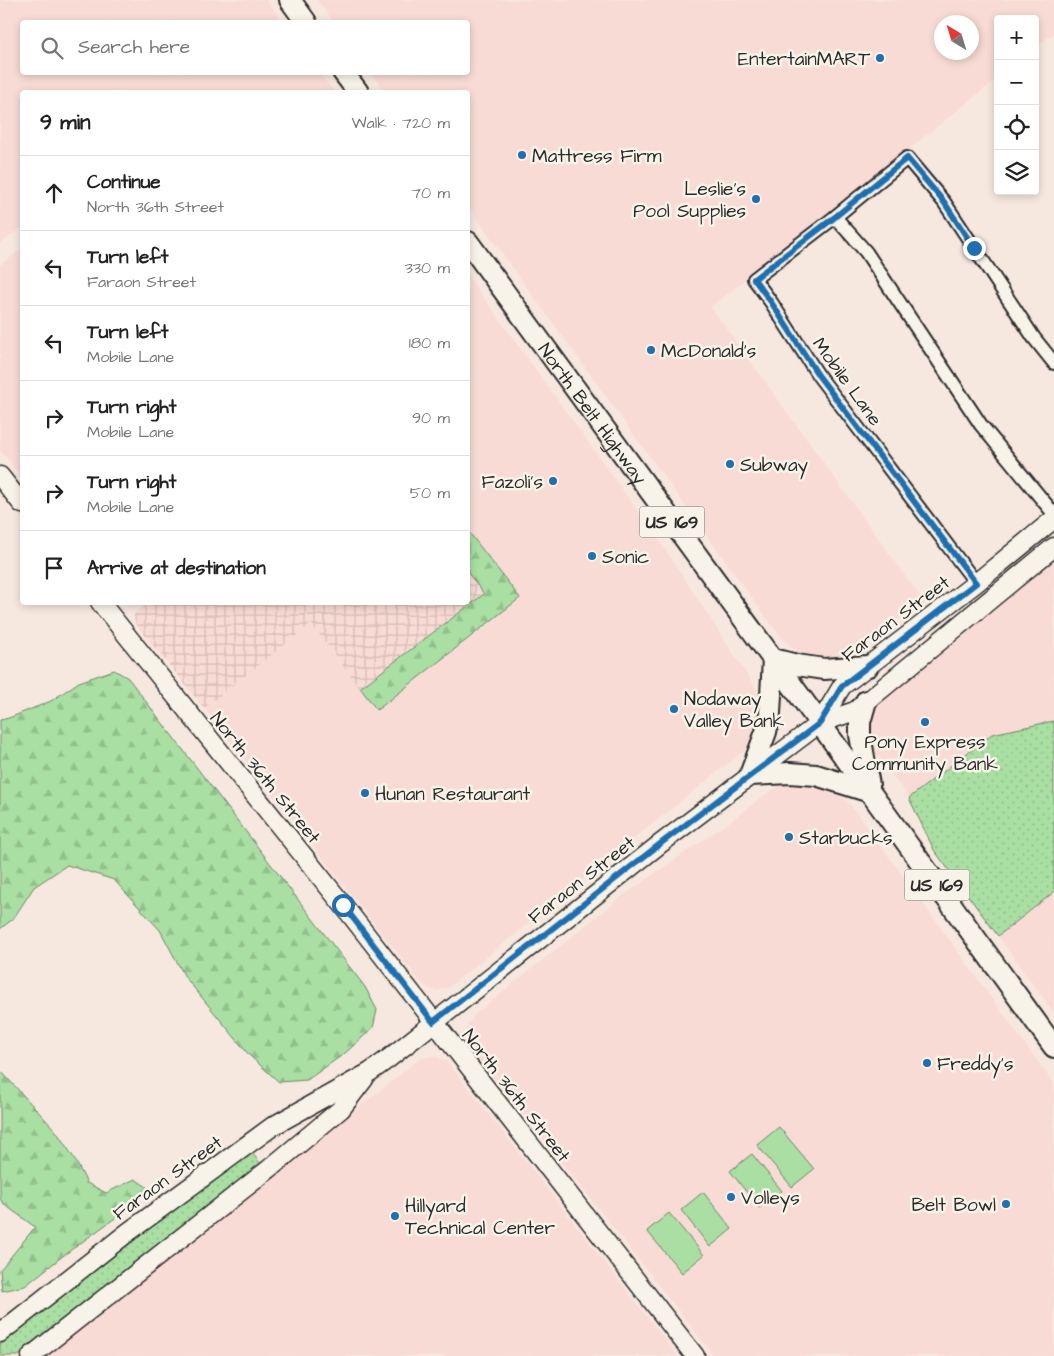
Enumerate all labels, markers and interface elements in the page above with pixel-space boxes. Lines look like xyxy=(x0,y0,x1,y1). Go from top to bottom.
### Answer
north arrow xyxy=(934,15,979,60)
map controls xyxy=(994,15,1039,195)
button: + xyxy=(994,15,1039,60)
search box xyxy=(20,20,470,75)
icon: search xyxy=(38,34,66,62)
text: Search here xyxy=(78,34,190,61)
place label: EntertainMART xyxy=(738,46,870,73)
marker: EntertainMART xyxy=(874,52,886,64)
button: − xyxy=(994,60,1039,105)
button: locate xyxy=(994,105,1039,150)
text: 9 min xyxy=(40,108,90,137)
text: Walk · 720 m xyxy=(351,112,450,134)
place label: Mattress Firm xyxy=(532,143,662,170)
marker: Mattress Firm xyxy=(516,149,528,161)
button: layers xyxy=(994,150,1039,195)
text: Continue xyxy=(87,169,161,196)
place label: Leslie's Pool Supplies xyxy=(633,176,746,225)
icon: ahead xyxy=(40,179,68,207)
text: 70 m xyxy=(411,182,450,204)
marker: Leslie's Pool Supplies xyxy=(750,193,762,205)
text: North 36th Street xyxy=(87,196,224,218)
route end xyxy=(963,237,986,260)
text: Turn left xyxy=(87,244,168,271)
icon: left xyxy=(40,254,68,282)
text: 330 m xyxy=(405,257,450,279)
text: Faraon Street xyxy=(87,271,196,293)
text: Turn left xyxy=(87,319,168,346)
icon: left xyxy=(40,329,68,357)
text: 180 m xyxy=(409,332,450,354)
street label: Mobile Lane xyxy=(805,332,888,432)
street label: North Belt Highway xyxy=(531,338,653,491)
place label: McDonald's xyxy=(661,338,756,365)
marker: McDonald's xyxy=(645,344,657,356)
text: Mobile Lane xyxy=(87,346,174,368)
text: Turn right xyxy=(87,394,176,421)
icon: right xyxy=(40,404,68,432)
text: 90 m xyxy=(412,407,450,429)
text: Mobile Lane xyxy=(87,421,174,443)
place label: Subway xyxy=(740,452,809,480)
marker: Subway xyxy=(724,458,736,470)
text: Turn right xyxy=(87,469,176,496)
place label: Fazoli's xyxy=(482,469,543,496)
marker: Fazoli's xyxy=(547,475,559,487)
icon: right xyxy=(40,479,68,507)
text: 50 m xyxy=(410,482,450,504)
text: Mobile Lane xyxy=(87,496,174,518)
road number: US 169 xyxy=(640,507,704,538)
place label: Sonic xyxy=(602,544,649,571)
marker: Sonic xyxy=(586,550,598,562)
icon: arrive xyxy=(40,554,68,582)
text: Arrive at destination xyxy=(87,555,266,582)
street label: Faraon Street xyxy=(836,569,956,669)
place label: Nodaway Valley Bank xyxy=(684,686,785,736)
marker: Nodaway Valley Bank xyxy=(668,703,680,715)
street label: North 36th Street xyxy=(203,706,327,850)
marker: Pony Express Community Bank xyxy=(919,716,931,728)
place label: Pony Express Community Bank xyxy=(852,729,998,779)
place label: Hunan Restaurant xyxy=(375,781,530,808)
marker: Hunan Restaurant xyxy=(359,787,371,799)
place label: Starbucks xyxy=(799,825,893,852)
street label: Faraon Street xyxy=(523,830,641,931)
marker: Starbucks xyxy=(783,831,795,843)
road number: US 169 xyxy=(904,870,970,900)
route start xyxy=(332,894,355,917)
street label: North 36th Street xyxy=(455,1024,577,1169)
place label: Freddy's xyxy=(937,1051,1013,1079)
marker: Freddy's xyxy=(921,1057,933,1069)
street label: Faraon Street xyxy=(108,1129,228,1227)
place label: Volleys xyxy=(741,1185,800,1213)
marker: Volleys xyxy=(725,1191,737,1203)
place label: Belt Bowl xyxy=(911,1192,996,1219)
place label: Hillyard Technical Center xyxy=(405,1193,555,1242)
marker: Belt Bowl xyxy=(1000,1198,1012,1210)
marker: Hillyard Technical Center xyxy=(389,1210,401,1222)

